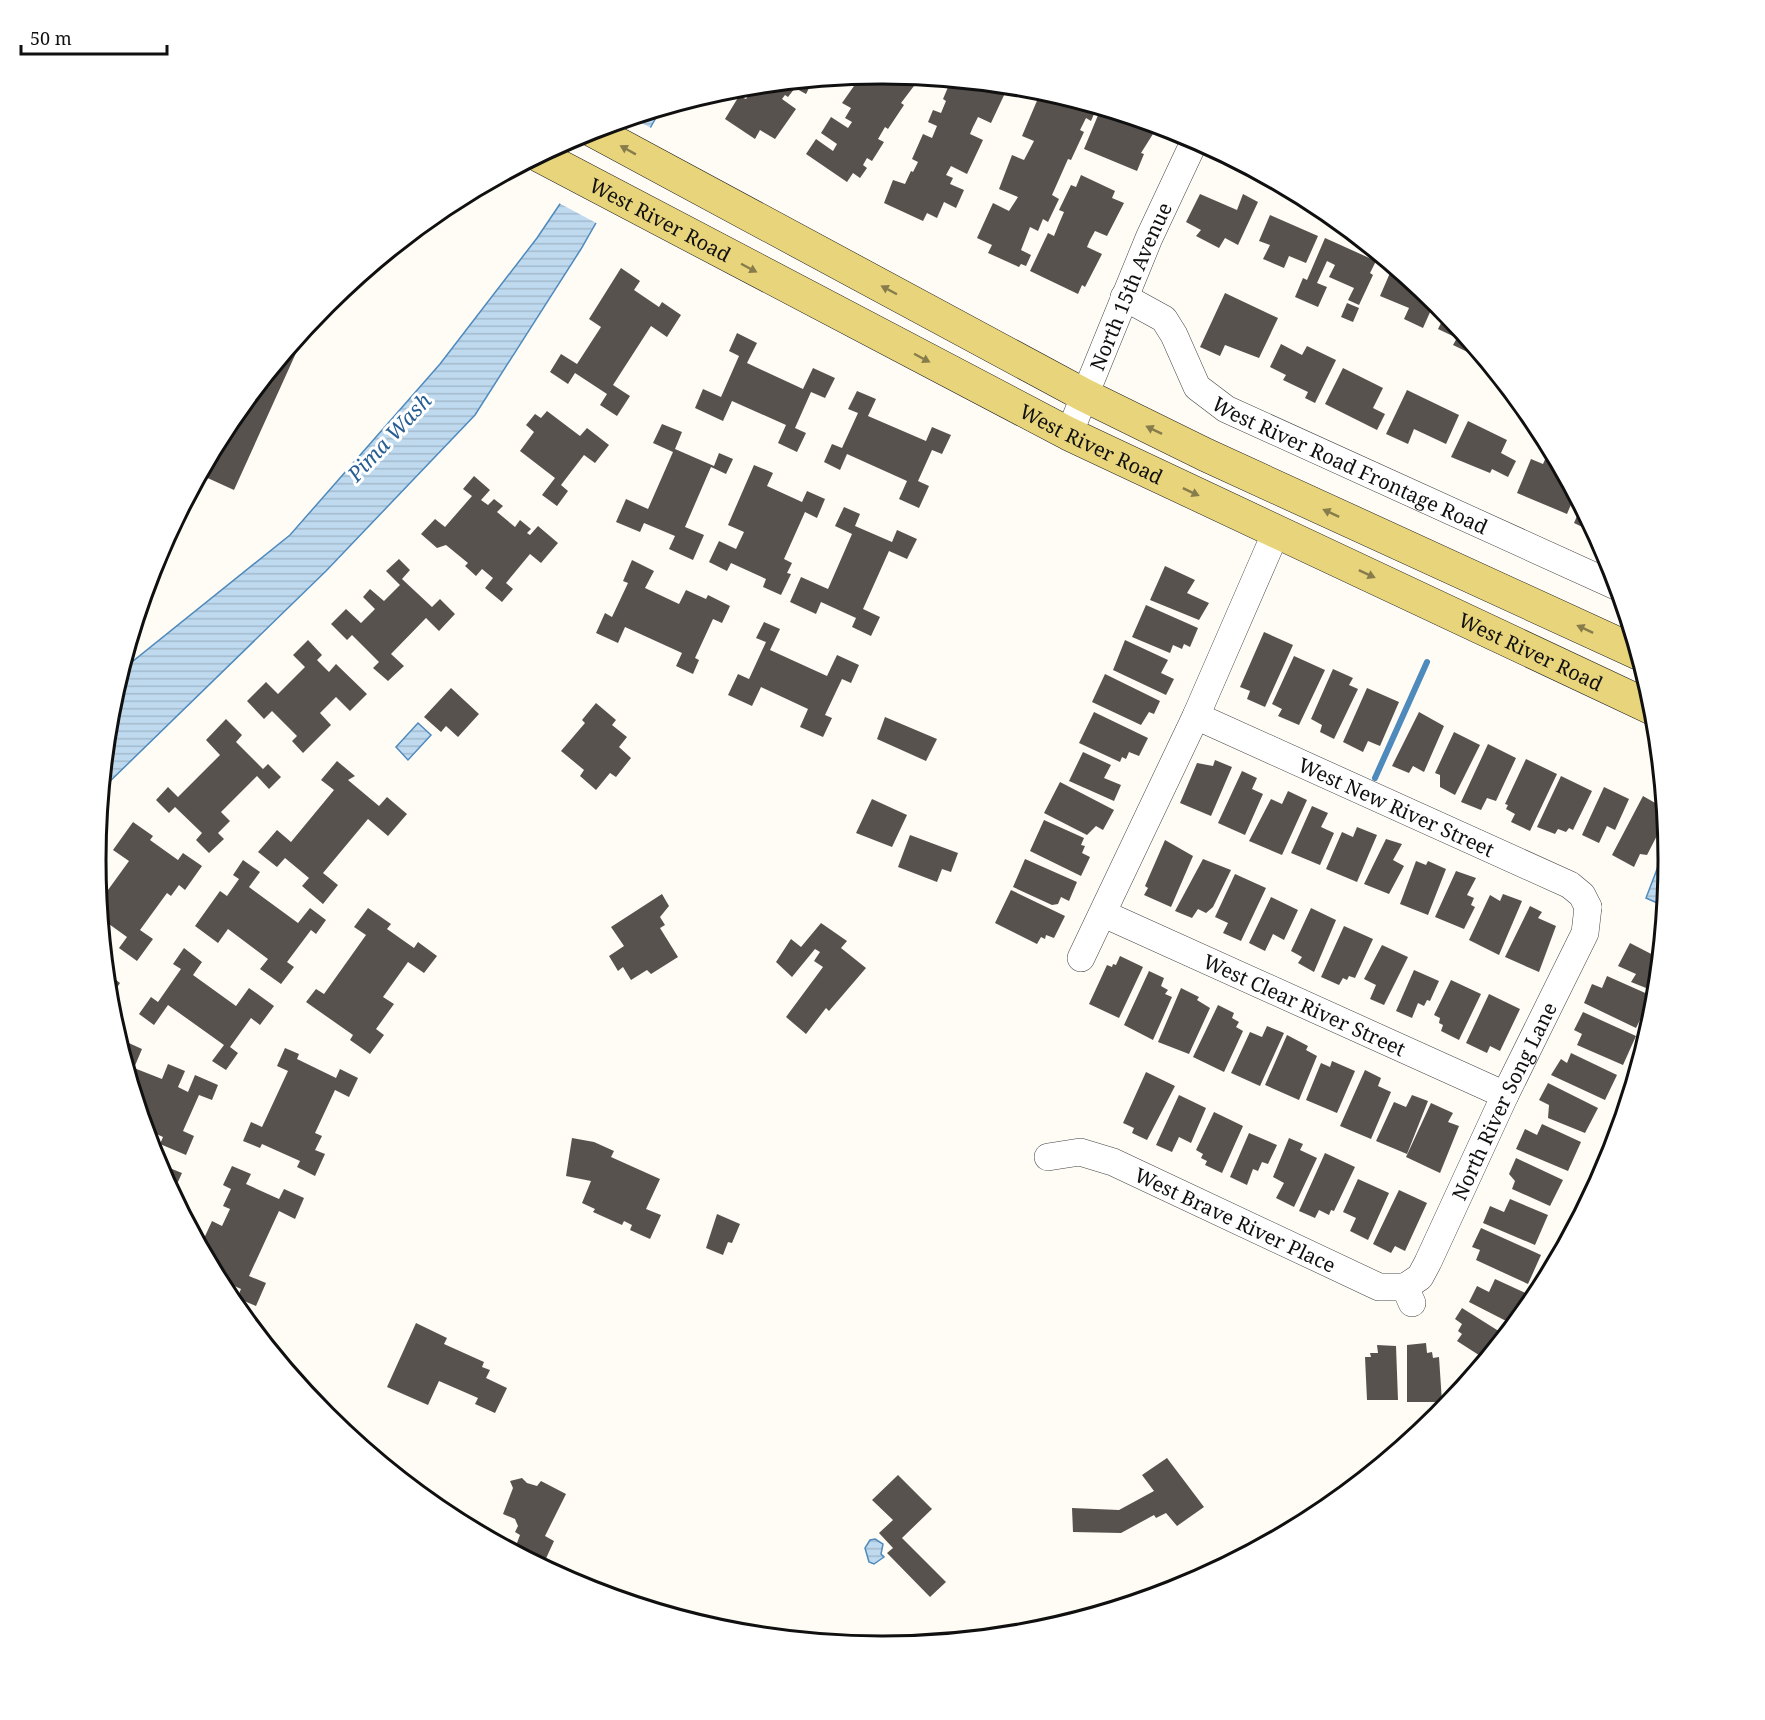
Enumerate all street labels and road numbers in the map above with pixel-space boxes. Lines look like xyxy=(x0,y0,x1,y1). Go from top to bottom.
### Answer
street label: West River Road xyxy=(585,171,736,268)
street label: North 15th Avenue xyxy=(1083,198,1178,374)
street label: West River Road Frontage Road xyxy=(1207,390,1492,540)
street label: West River Road xyxy=(1015,397,1168,490)
street label: West River Road xyxy=(1454,606,1607,697)
street label: West New River Street xyxy=(1294,751,1499,863)
street label: West Clear River Street xyxy=(1199,947,1410,1062)
street label: North River Song Lane xyxy=(1445,997,1562,1204)
street label: West Brave River Place xyxy=(1130,1161,1340,1278)

